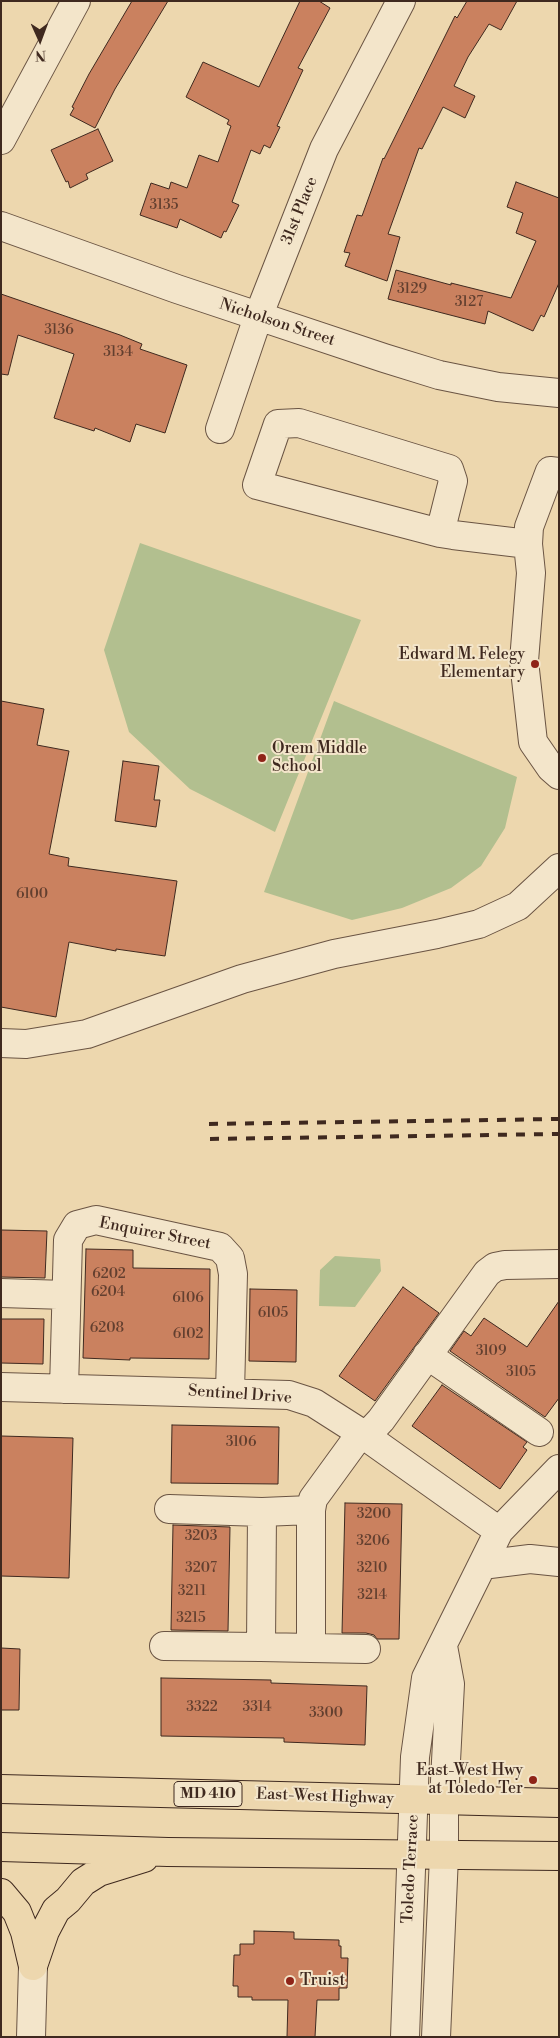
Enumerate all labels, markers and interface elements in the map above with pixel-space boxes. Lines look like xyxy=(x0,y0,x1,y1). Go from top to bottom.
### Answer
north arrow xyxy=(15,15,65,65)
text: N xyxy=(35,46,46,64)
street label: 31st Place xyxy=(278,174,322,248)
house number: 3135 xyxy=(150,198,178,214)
house number: 3129 xyxy=(397,282,427,298)
street label: Nicholson Street xyxy=(217,295,337,351)
house number: 3127 xyxy=(455,295,483,311)
house number: 3136 xyxy=(44,323,74,339)
house number: 3134 xyxy=(103,345,133,361)
place label: Edward M. Felegy Elementary xyxy=(399,645,525,683)
marker: Edward M. Felegy Elementary xyxy=(529,658,541,670)
place label: Orem Middle School xyxy=(272,739,367,777)
marker: Orem Middle School xyxy=(256,752,268,764)
house number: 6100 xyxy=(16,887,48,903)
street label: Enquirer Street xyxy=(98,1214,212,1254)
house number: 6202 xyxy=(92,1267,126,1283)
house number: 6204 xyxy=(91,1285,125,1301)
house number: 6106 xyxy=(172,1291,204,1307)
house number: 6105 xyxy=(258,1306,288,1322)
house number: 6208 xyxy=(90,1321,124,1337)
house number: 6102 xyxy=(173,1327,203,1343)
house number: 3109 xyxy=(476,1344,506,1360)
house number: 3105 xyxy=(506,1365,536,1381)
street label: Sentinel Drive xyxy=(187,1382,293,1408)
house number: 3106 xyxy=(226,1435,256,1451)
house number: 3200 xyxy=(357,1507,391,1523)
house number: 3203 xyxy=(185,1529,217,1545)
house number: 3206 xyxy=(356,1534,390,1550)
house number: 3207 xyxy=(185,1561,217,1577)
house number: 3210 xyxy=(357,1561,387,1577)
house number: 3211 xyxy=(178,1584,206,1600)
house number: 3214 xyxy=(357,1588,387,1604)
house number: 3215 xyxy=(176,1611,206,1627)
house number: 3322 xyxy=(186,1700,218,1716)
house number: 3314 xyxy=(243,1700,271,1716)
house number: 3300 xyxy=(309,1706,343,1722)
place label: East-West Hwy at Toledo Ter xyxy=(416,1761,523,1799)
marker: East-West Hwy at Toledo Ter xyxy=(527,1774,539,1786)
road number: MD 410 xyxy=(174,1782,242,1806)
street label: East-West Highway xyxy=(256,1785,394,1809)
street label: Toledo Terrace xyxy=(399,1814,423,1924)
place label: Truist xyxy=(300,1971,345,1991)
marker: Truist xyxy=(284,1975,296,1987)

